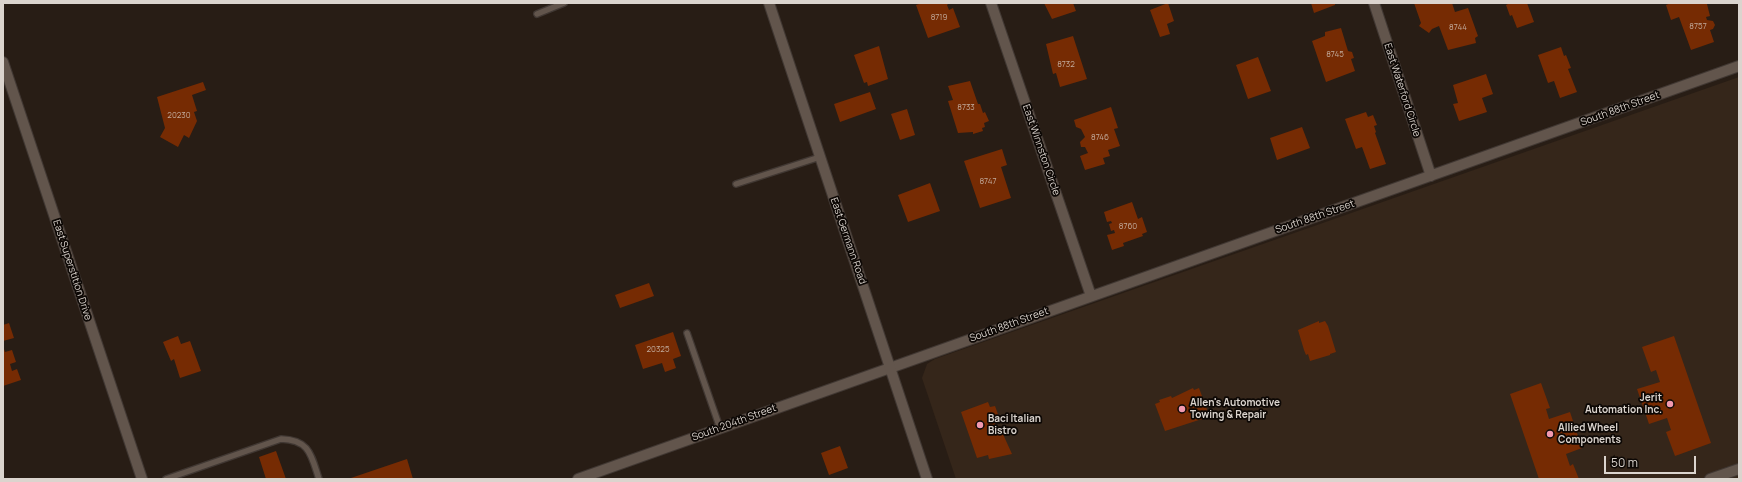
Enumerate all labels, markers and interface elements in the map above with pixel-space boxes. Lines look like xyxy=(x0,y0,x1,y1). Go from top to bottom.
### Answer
house number: 8719 xyxy=(931,13,947,23)
house number: 8757 xyxy=(1689,22,1707,32)
house number: 8744 xyxy=(1449,23,1467,33)
street label: East Waterford Circle xyxy=(1381,42,1423,138)
house number: 8745 xyxy=(1326,50,1344,60)
house number: 8732 xyxy=(1057,60,1075,70)
street label: South 88th Street xyxy=(1579,89,1661,129)
house number: 8733 xyxy=(957,103,975,113)
street label: East Winnston Circle xyxy=(1020,103,1062,197)
house number: 20230 xyxy=(167,111,191,121)
house number: 8746 xyxy=(1091,133,1109,143)
house number: 8747 xyxy=(979,177,997,187)
street label: East Germann Road xyxy=(828,196,868,286)
street label: South 88th Street xyxy=(1274,198,1356,236)
street label: East Superstition Drive xyxy=(50,218,94,322)
house number: 8760 xyxy=(1119,222,1137,232)
street label: South 88th Street xyxy=(968,305,1050,345)
house number: 20325 xyxy=(646,345,670,355)
place label: Jerit Automation Inc. xyxy=(1585,392,1662,416)
place label: Allen's Automotive Towing & Repair xyxy=(1190,397,1280,420)
marker: Jerit Automation Inc. xyxy=(1665,399,1675,409)
street label: South 204th Street xyxy=(690,402,778,444)
marker: Allen's Automotive Towing & Repair xyxy=(1177,404,1187,414)
place label: Baci Italian Bistro xyxy=(988,413,1041,436)
marker: Baci Italian Bistro xyxy=(975,420,985,430)
place label: Allied Wheel Components xyxy=(1558,422,1621,446)
marker: Allied Wheel Components xyxy=(1545,429,1555,439)
scale bar xyxy=(1606,448,1698,474)
text: 50 m xyxy=(1611,454,1638,471)

